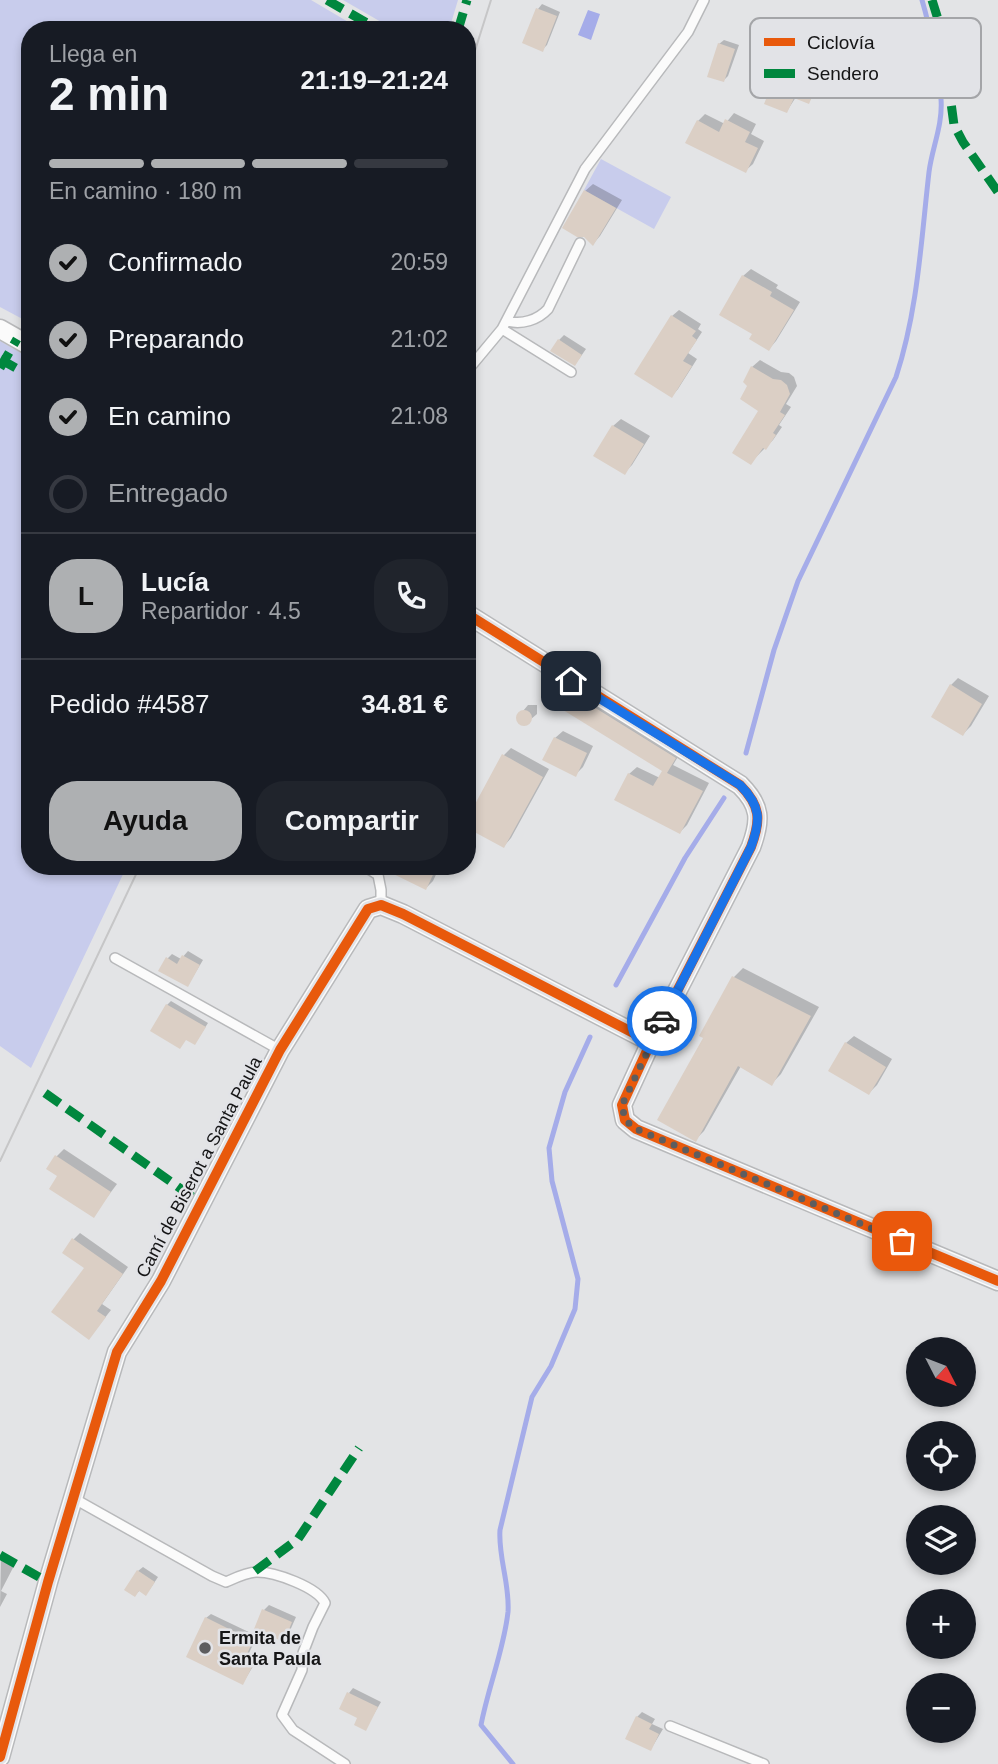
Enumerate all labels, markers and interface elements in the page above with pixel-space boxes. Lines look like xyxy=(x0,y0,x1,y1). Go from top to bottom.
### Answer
legend xyxy=(750,18,981,98)
text: Ciclovía xyxy=(807,32,875,53)
text: Llega en xyxy=(49,41,137,67)
text: Sendero xyxy=(807,63,879,84)
text: 21:19–21:24 xyxy=(301,65,448,95)
text: 2 min xyxy=(49,68,169,120)
text: En camino · 180 m xyxy=(49,178,242,204)
icon: check xyxy=(49,244,87,282)
text: Confirmado xyxy=(108,247,242,277)
text: 20:59 xyxy=(390,249,448,275)
icon: check xyxy=(49,321,87,359)
text: Preparando xyxy=(108,324,244,354)
text: 21:02 xyxy=(390,326,448,352)
icon: check xyxy=(49,398,87,436)
text: En camino xyxy=(108,401,231,431)
text: 21:08 xyxy=(390,403,448,429)
text: Entregado xyxy=(108,478,228,508)
button: phone xyxy=(374,559,448,633)
text: Lucía xyxy=(141,567,209,597)
text: L xyxy=(78,581,94,611)
text: Repartidor · 4.5 xyxy=(141,598,301,624)
pin xyxy=(541,651,601,711)
icon: home xyxy=(552,662,590,700)
text: Pedido #4587 xyxy=(49,689,209,719)
text: 34.81 € xyxy=(361,689,448,719)
button: Ayuda xyxy=(49,781,242,861)
button: Compartir xyxy=(256,781,448,861)
courier xyxy=(627,986,697,1056)
icon: car xyxy=(643,1002,681,1040)
street label: Camí de Biserot a Santa Paula xyxy=(132,1052,266,1281)
pin xyxy=(872,1211,932,1271)
icon: bag xyxy=(883,1222,921,1260)
north arrow xyxy=(906,1337,976,1407)
map controls xyxy=(906,1337,976,1743)
button: locate xyxy=(906,1421,976,1491)
button: layers xyxy=(906,1505,976,1575)
button: + xyxy=(906,1589,976,1659)
place label: Ermita de Santa Paula xyxy=(219,1628,322,1669)
marker: Ermita de Santa Paula xyxy=(197,1640,213,1656)
button: − xyxy=(906,1673,976,1743)

